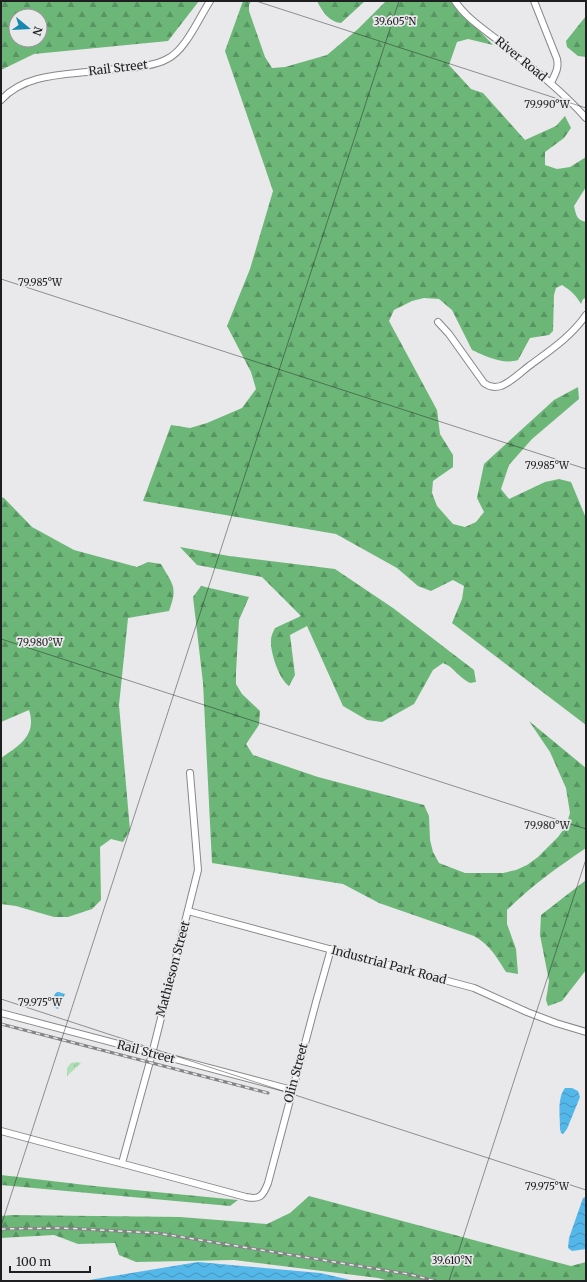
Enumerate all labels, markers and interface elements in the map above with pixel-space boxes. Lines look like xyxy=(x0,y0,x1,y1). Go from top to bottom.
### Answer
north arrow xyxy=(8,8,48,48)
text: 39.605°N xyxy=(374,15,417,28)
text: N xyxy=(29,25,46,38)
street label: River Road xyxy=(492,33,550,84)
street label: Rail Street xyxy=(87,56,149,79)
text: 79.990°W xyxy=(524,98,571,111)
text: 79.985°W xyxy=(18,276,63,289)
text: 79.985°W xyxy=(525,459,570,472)
text: 79.980°W xyxy=(17,636,64,649)
text: 79.980°W xyxy=(524,819,571,832)
street label: Mathieson Street xyxy=(152,919,193,1019)
street label: Industrial Park Road xyxy=(330,942,448,987)
text: 79.975°W xyxy=(18,996,63,1009)
street label: Rail Street xyxy=(115,1037,177,1067)
street label: Olin Street xyxy=(280,1041,311,1104)
text: 79.975°W xyxy=(525,1180,570,1193)
scale bar xyxy=(10,1248,90,1274)
text: 100 m xyxy=(16,1254,51,1269)
text: 39.610°N xyxy=(432,1254,473,1267)

